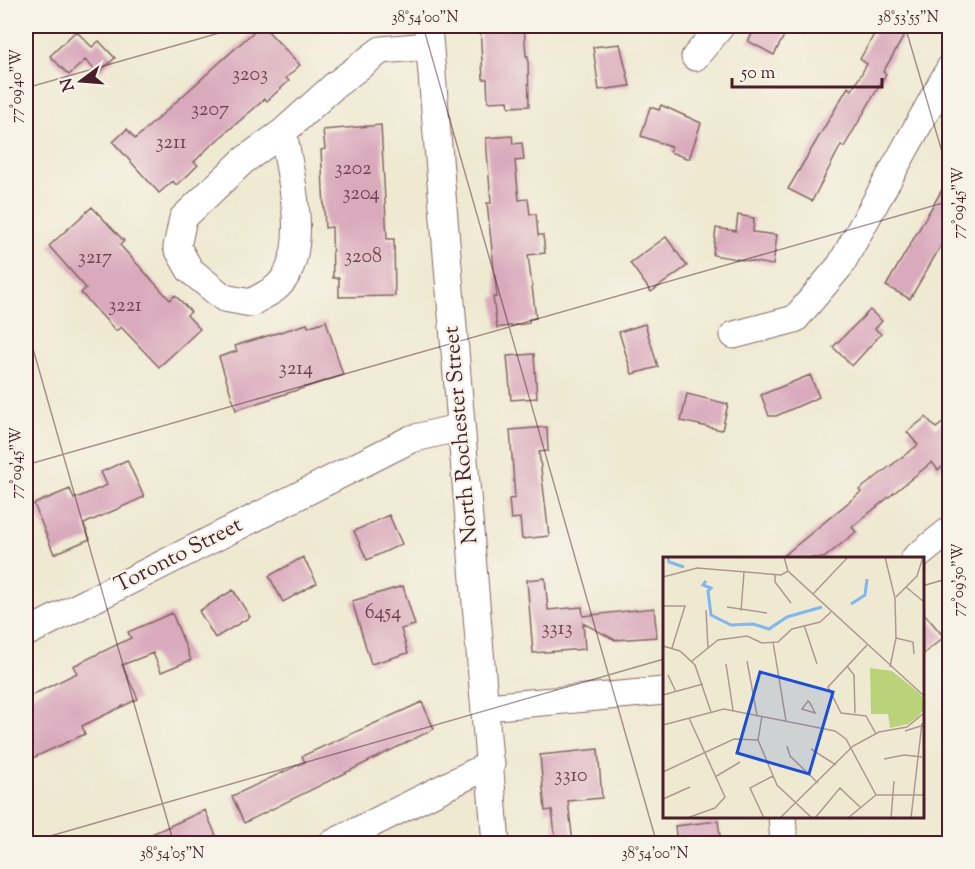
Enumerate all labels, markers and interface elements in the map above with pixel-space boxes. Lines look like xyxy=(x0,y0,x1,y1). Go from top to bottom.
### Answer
text: 38°54'00"N xyxy=(392,8,458,29)
text: 38°53'55"N xyxy=(877,8,939,29)
text: 77°09'40"W xyxy=(7,49,28,123)
north arrow xyxy=(51,51,111,111)
scale bar xyxy=(732,51,882,89)
house number: 3203 xyxy=(232,61,268,90)
text: 50 m xyxy=(740,61,776,87)
text: N xyxy=(56,75,82,94)
house number: 3207 xyxy=(191,96,229,125)
house number: 3211 xyxy=(155,129,187,158)
house number: 3202 xyxy=(334,155,372,184)
text: 77°09'45"W xyxy=(949,167,970,239)
house number: 3204 xyxy=(342,180,380,209)
house number: 3208 xyxy=(344,243,382,272)
house number: 3217 xyxy=(78,244,112,273)
house number: 3221 xyxy=(108,292,142,321)
street label: North Rochester Street xyxy=(436,324,487,545)
house number: 3214 xyxy=(279,355,313,384)
text: 77°09'45"W xyxy=(7,427,28,499)
street label: Toronto Street xyxy=(110,510,249,602)
text: 77°09'50"W xyxy=(949,543,970,617)
inset map xyxy=(663,557,924,818)
house number: 6454 xyxy=(365,599,401,628)
house number: 3313 xyxy=(541,615,573,644)
house number: 3310 xyxy=(554,762,588,791)
text: 38°54'05"N xyxy=(140,844,204,865)
text: 38°54'00"N xyxy=(622,844,688,865)

